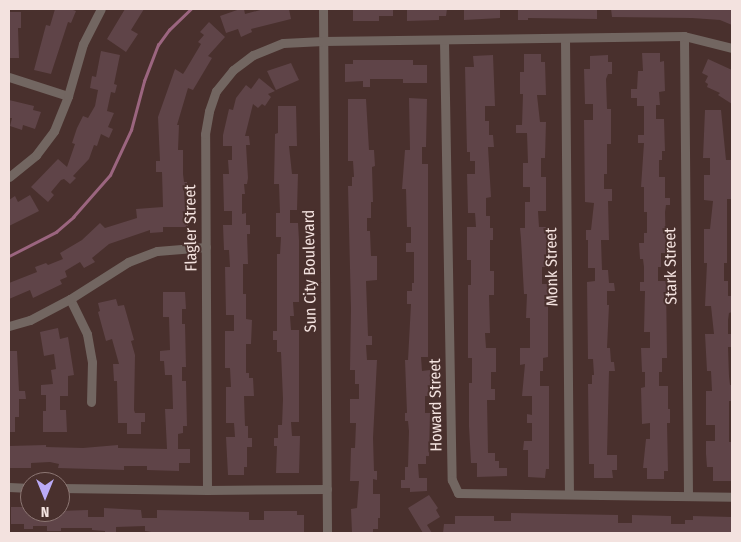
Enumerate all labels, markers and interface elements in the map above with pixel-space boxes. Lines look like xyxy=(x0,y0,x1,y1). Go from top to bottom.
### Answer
street label: Flagler Street xyxy=(181,184,201,272)
street label: Sun City Boulevard xyxy=(299,209,321,333)
street label: Monk Street xyxy=(542,227,562,307)
street label: Stark Street xyxy=(661,227,681,305)
street label: Howard Street xyxy=(426,358,446,452)
north arrow xyxy=(20,472,70,522)
text: N xyxy=(41,503,49,520)

